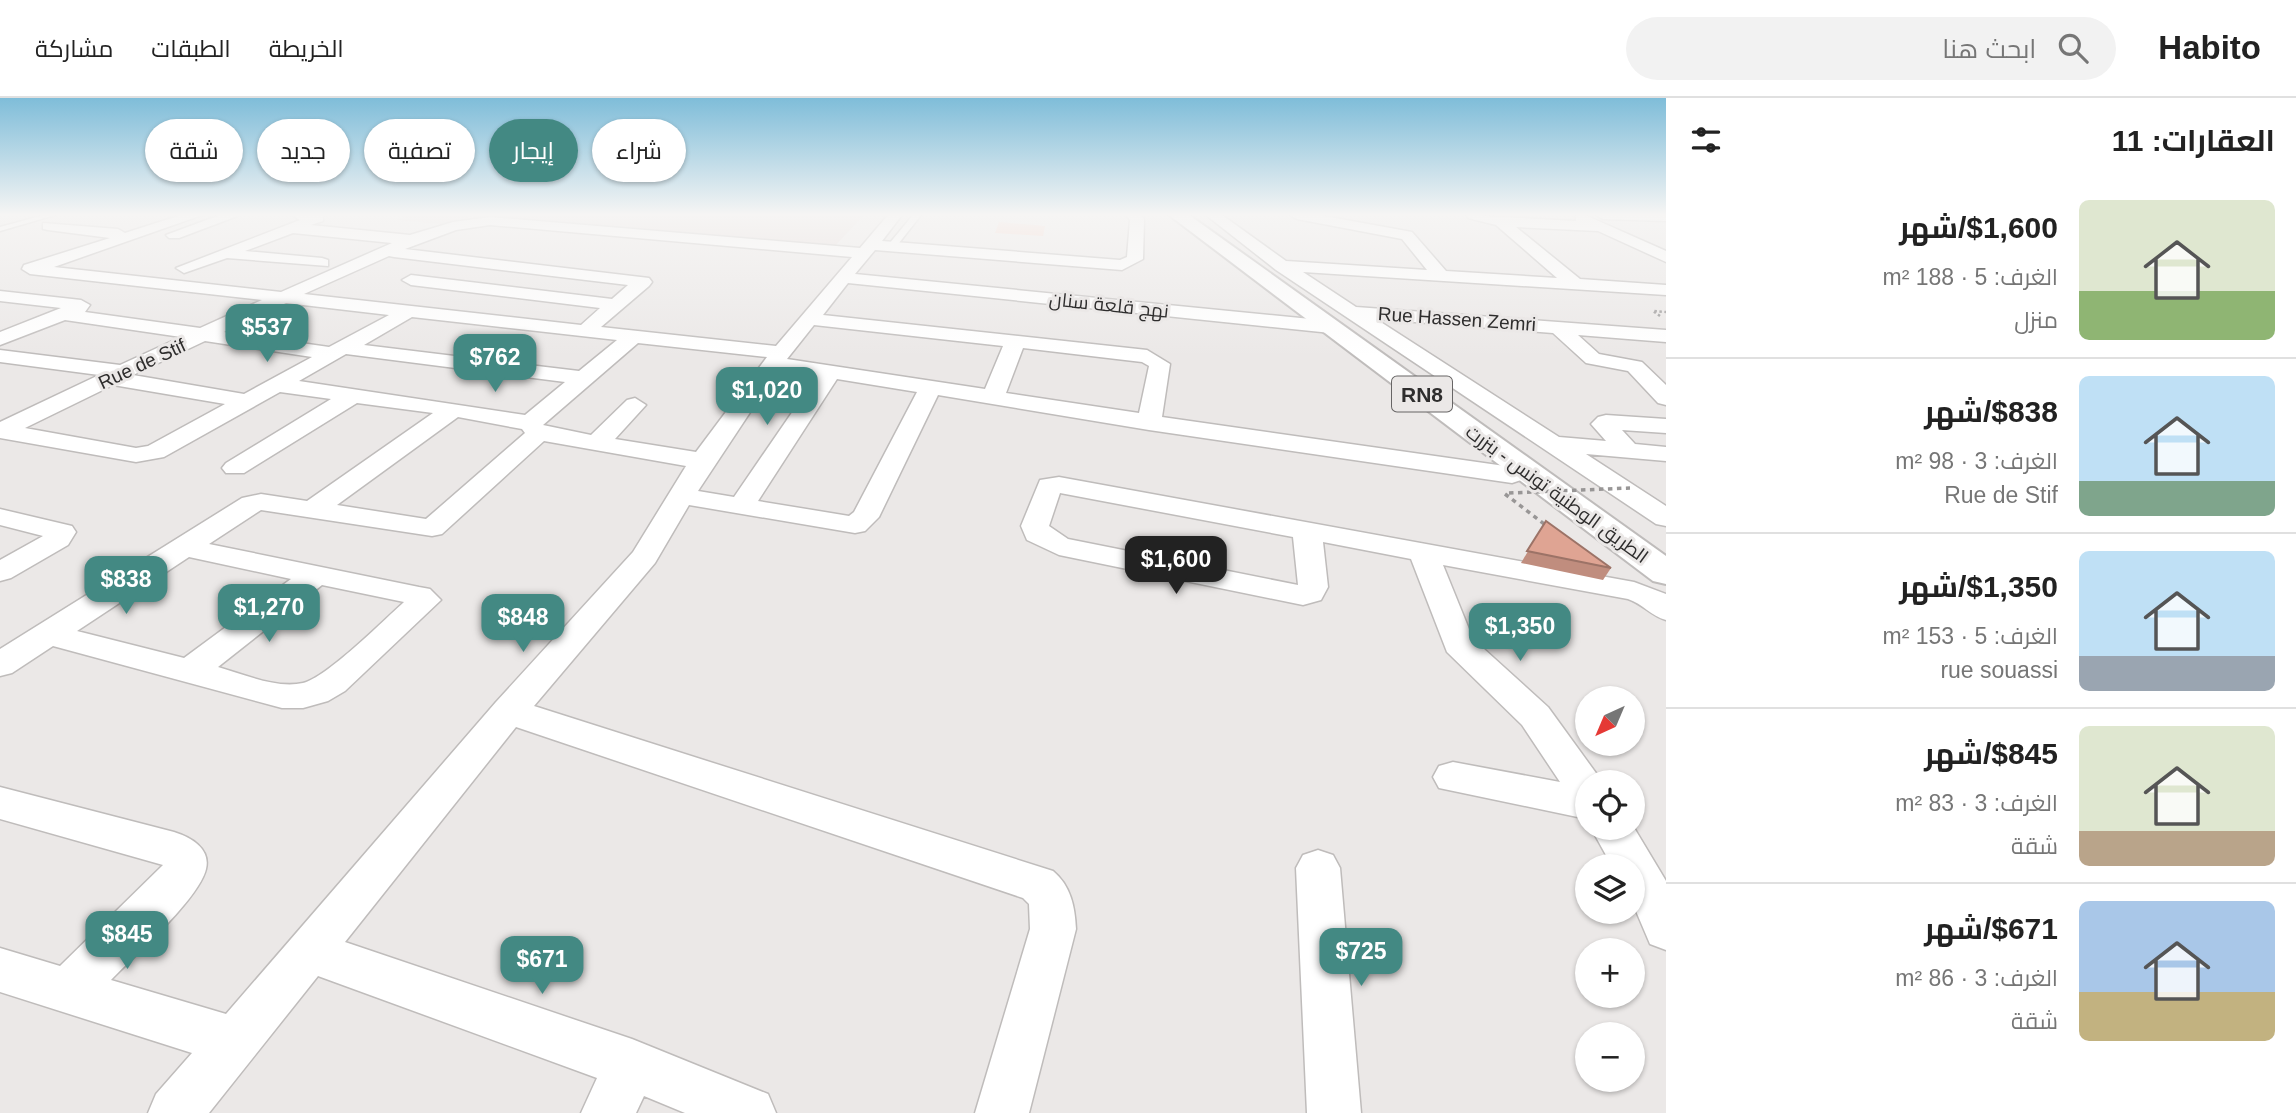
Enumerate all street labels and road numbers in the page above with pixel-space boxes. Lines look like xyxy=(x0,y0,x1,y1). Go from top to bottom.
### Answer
street label: نهج قلعة سنان xyxy=(1048,288,1170,325)
street label: Rue Hassen Zemri xyxy=(1377,303,1537,335)
street label: Rue de Stif xyxy=(95,334,190,393)
road number: RN8 xyxy=(1392,376,1452,412)
street label: الطريق الوطنية تونس - بنزرت xyxy=(1461,421,1652,569)

